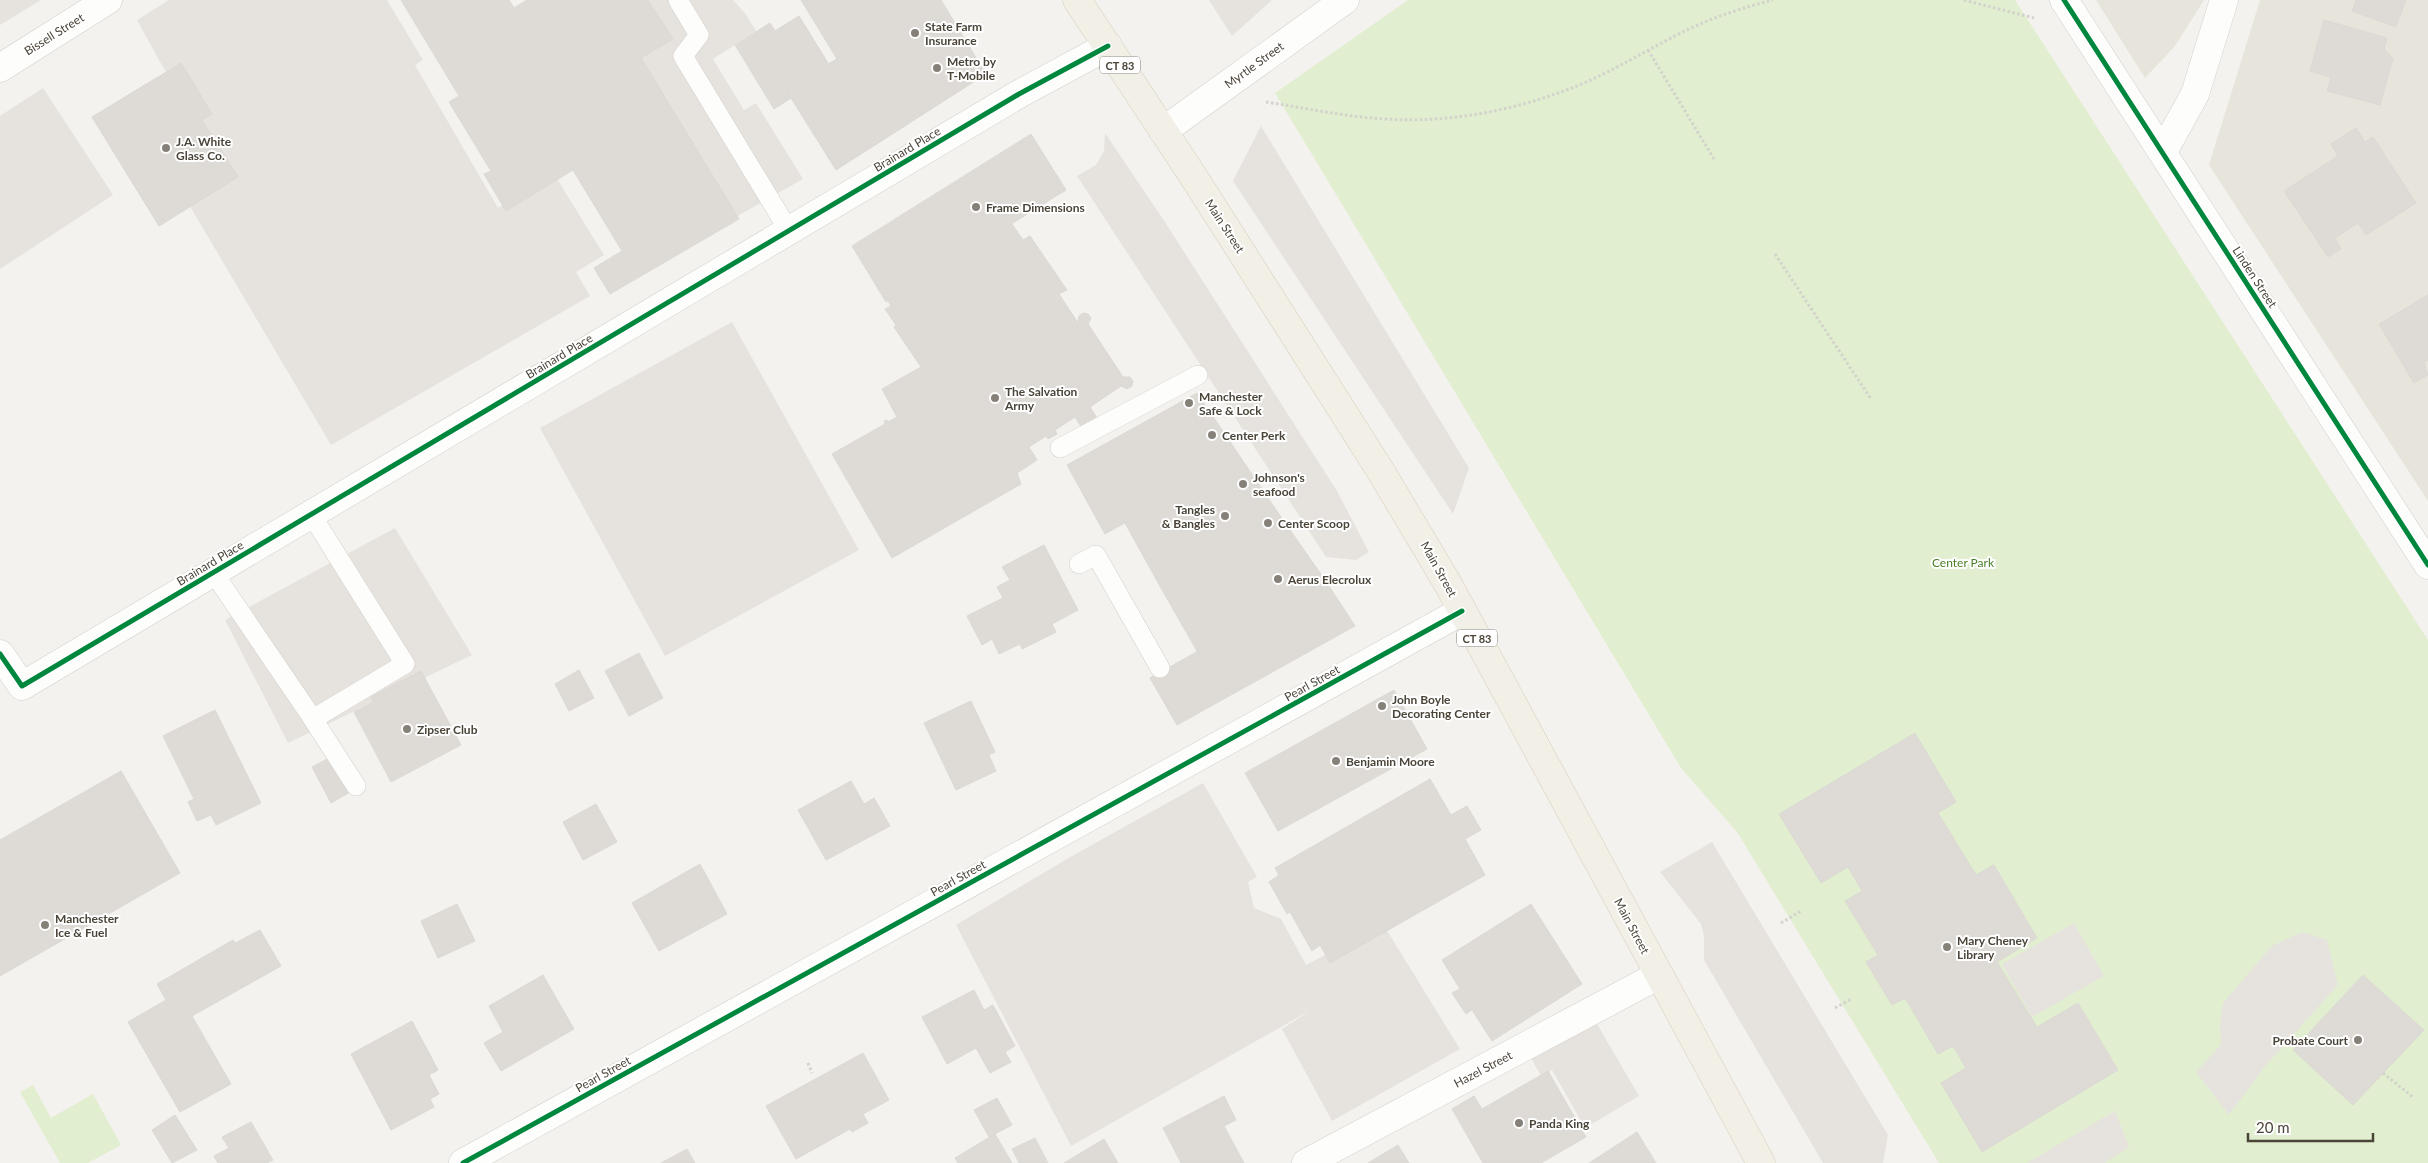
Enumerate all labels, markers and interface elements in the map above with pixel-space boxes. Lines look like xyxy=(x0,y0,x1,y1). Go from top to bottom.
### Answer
street label: Bissell Street xyxy=(21,9,87,58)
place label: State Farm Insurance xyxy=(925,19,982,48)
marker: State Farm Insurance xyxy=(909,27,921,39)
street label: Myrtle Street xyxy=(1221,38,1287,92)
place label: Metro by T-Mobile xyxy=(947,54,997,83)
road number: CT 83 xyxy=(1100,56,1140,74)
marker: Metro by T-Mobile xyxy=(931,62,943,74)
street label: Brainard Place xyxy=(871,123,943,175)
place label: J.A. White Glass Co. xyxy=(176,134,232,163)
marker: J.A. White Glass Co. xyxy=(160,142,172,154)
street label: Main Street xyxy=(1202,196,1248,256)
place label: Frame Dimensions xyxy=(986,200,1085,215)
marker: Frame Dimensions xyxy=(970,201,982,213)
street label: Linden Street xyxy=(2230,243,2281,311)
street label: Brainard Place xyxy=(523,330,595,382)
place label: The Salvation Army xyxy=(1004,384,1078,413)
place label: Manchester Safe & Lock xyxy=(1199,389,1263,418)
marker: The Salvation Army xyxy=(989,392,1001,404)
marker: Manchester Safe & Lock xyxy=(1183,397,1195,409)
place label: Center Perk xyxy=(1222,428,1286,443)
marker: Center Perk xyxy=(1206,429,1218,441)
place label: Johnson's seafood xyxy=(1253,470,1305,499)
marker: Johnson's seafood xyxy=(1237,478,1249,490)
place label: Tangles & Bangles xyxy=(1162,502,1215,531)
marker: Tangles & Bangles xyxy=(1219,510,1231,522)
place label: Center Scoop xyxy=(1278,516,1350,531)
marker: Center Scoop xyxy=(1262,517,1274,529)
street label: Brainard Place xyxy=(174,537,246,589)
street label: Main Street xyxy=(1418,539,1461,600)
park label: Center Park xyxy=(1932,555,1995,570)
place label: Aerus Elecrolux xyxy=(1287,572,1372,587)
marker: Aerus Elecrolux xyxy=(1272,573,1284,585)
road number: CT 83 xyxy=(1457,630,1497,646)
street label: Pearl Street xyxy=(1282,661,1343,704)
place label: John Boyle Decorating Center xyxy=(1392,692,1491,721)
marker: John Boyle Decorating Center xyxy=(1376,700,1388,712)
place label: Zipser Club xyxy=(417,722,478,737)
marker: Zipser Club xyxy=(401,723,413,735)
place label: Benjamin Moore xyxy=(1346,754,1435,769)
marker: Benjamin Moore xyxy=(1330,755,1342,767)
street label: Pearl Street xyxy=(928,856,989,899)
street label: Main Street xyxy=(1611,895,1653,957)
place label: Manchester Ice & Fuel xyxy=(55,911,119,940)
marker: Manchester Ice & Fuel xyxy=(39,919,51,931)
place label: Mary Cheney Library xyxy=(1957,933,2029,962)
marker: Mary Cheney Library xyxy=(1941,941,1953,953)
place label: Probate Court xyxy=(2273,1033,2349,1048)
marker: Probate Court xyxy=(2352,1034,2364,1046)
street label: Hazel Street xyxy=(1451,1047,1515,1091)
street label: Pearl Street xyxy=(573,1052,634,1095)
scale bar xyxy=(2248,1110,2373,1142)
place label: Panda King xyxy=(1529,1116,1590,1131)
marker: Panda King xyxy=(1513,1117,1525,1129)
text: 20 m xyxy=(2256,1118,2290,1136)

